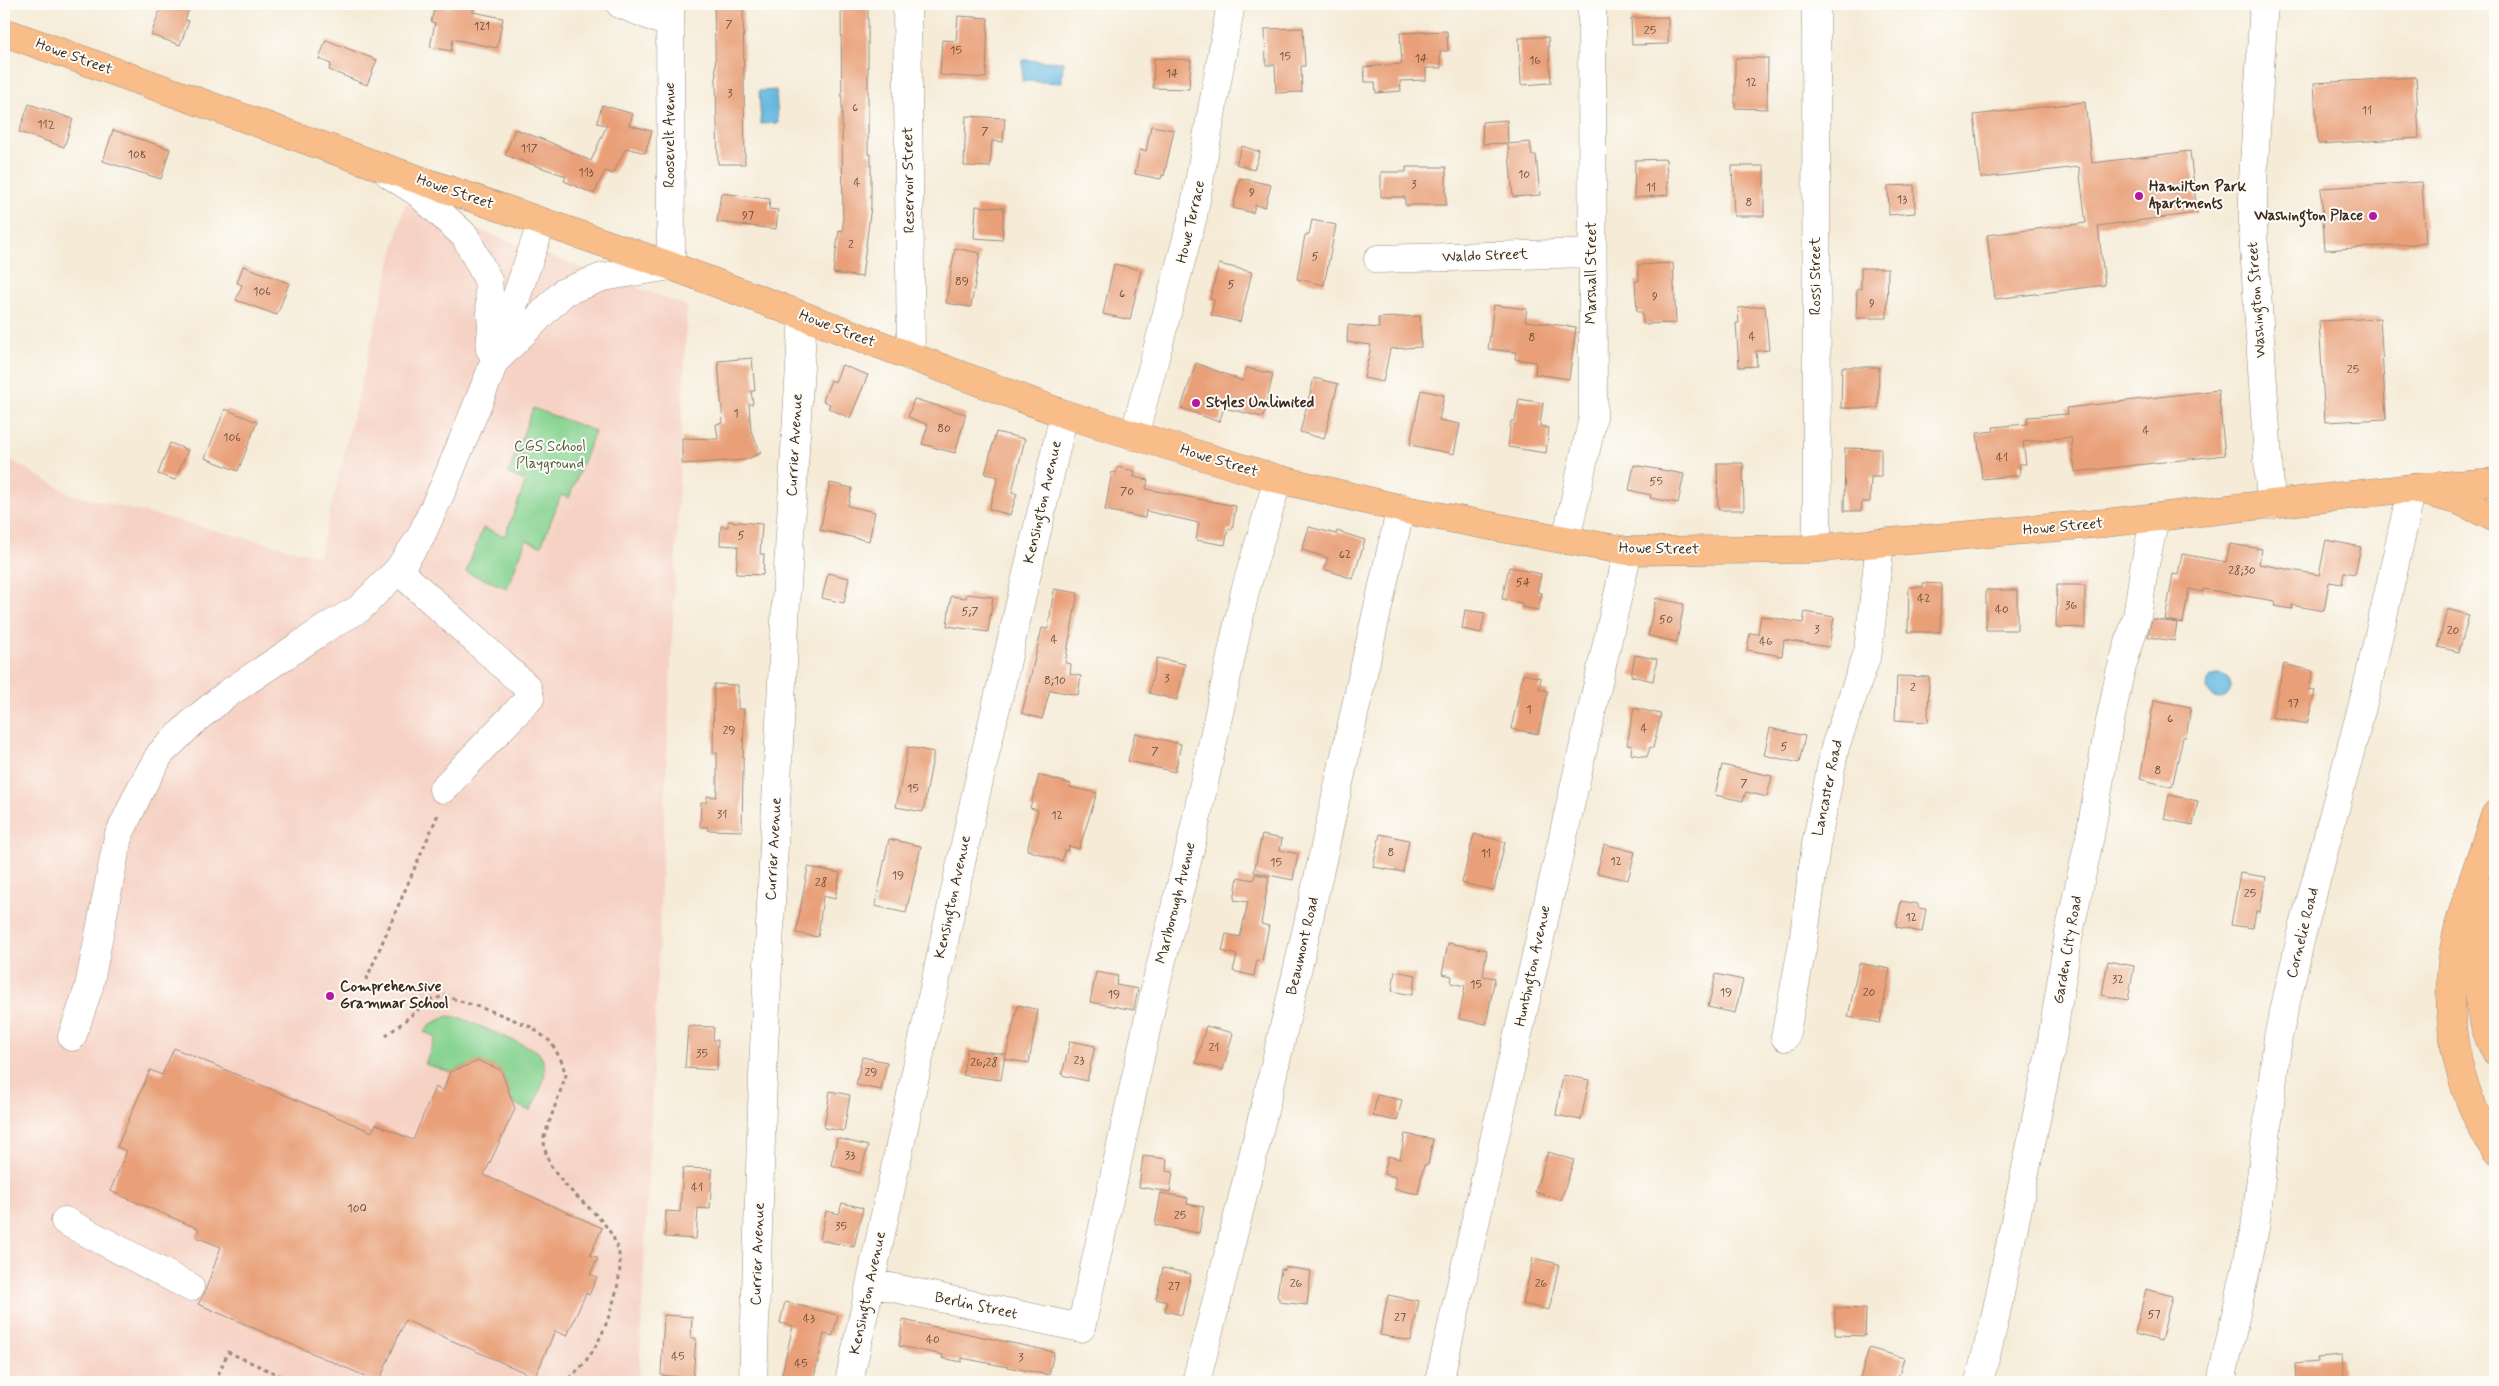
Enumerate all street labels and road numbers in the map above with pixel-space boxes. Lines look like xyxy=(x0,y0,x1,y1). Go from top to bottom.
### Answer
street label: Howe Street xyxy=(33,34,115,80)
street label: Roosevelt Avenue xyxy=(660,82,680,188)
street label: Reservoir Street xyxy=(898,126,920,234)
street label: Howe Street xyxy=(414,169,496,215)
street label: Howe Terrace xyxy=(1172,178,1210,265)
street label: Marshall Street xyxy=(1582,222,1602,324)
street label: Rossi Street xyxy=(1806,237,1826,315)
street label: Washington Street xyxy=(2243,241,2272,359)
street label: Waldo Street xyxy=(1442,245,1528,267)
street label: Howe Street xyxy=(796,305,878,353)
street label: Currier Avenue xyxy=(782,393,808,497)
street label: Kensington Avenue xyxy=(1019,439,1068,566)
street label: Howe Street xyxy=(1178,440,1260,482)
street label: Howe Street xyxy=(2022,514,2104,540)
street label: Howe Street xyxy=(1619,538,1699,560)
street label: Lancaster Road xyxy=(1808,738,1848,838)
street label: Currier Avenue xyxy=(761,797,787,901)
street label: Kensington Avenue xyxy=(930,833,977,961)
street label: Marlborough Avenue xyxy=(1151,840,1201,966)
street label: Cornelie Road xyxy=(2282,885,2324,981)
street label: Garden City Road xyxy=(2049,894,2087,1006)
street label: Beaumont Road xyxy=(1282,895,1324,997)
street label: Huntington Avenue xyxy=(1510,903,1557,1029)
street label: Currier Avenue xyxy=(746,1202,770,1306)
street label: Kensington Avenue xyxy=(845,1229,892,1357)
street label: Berlin Street xyxy=(933,1287,1020,1325)

